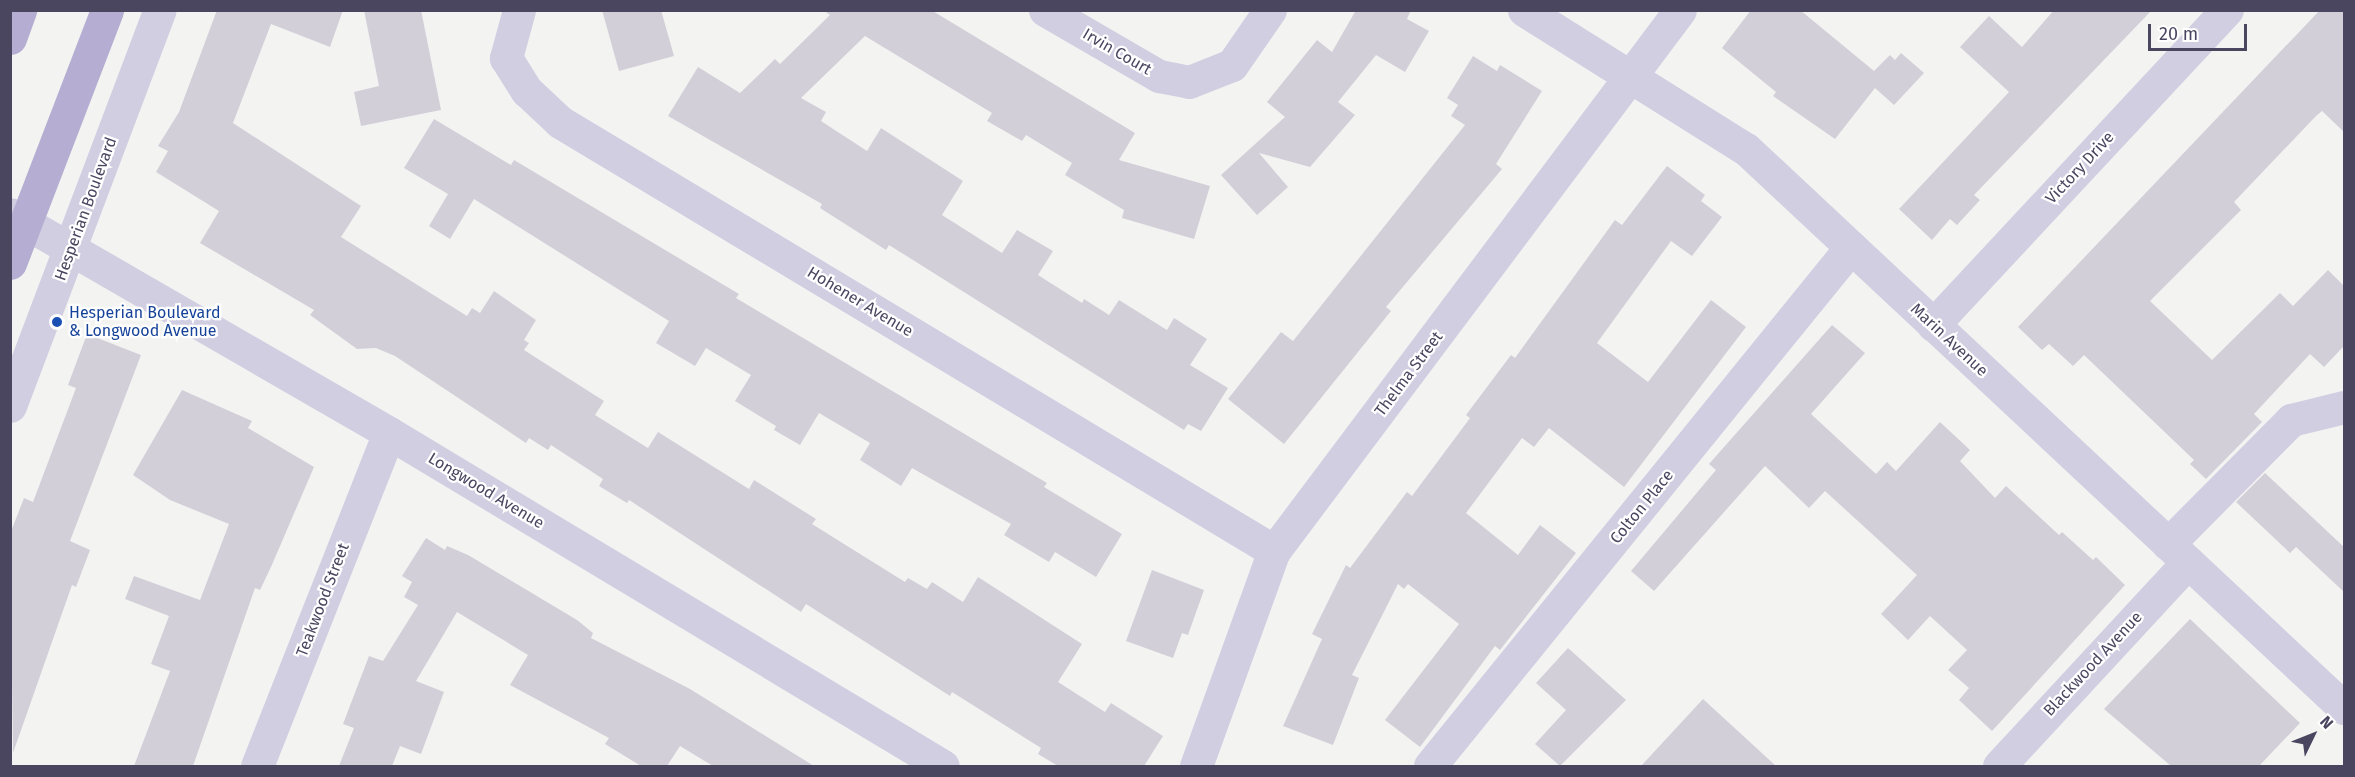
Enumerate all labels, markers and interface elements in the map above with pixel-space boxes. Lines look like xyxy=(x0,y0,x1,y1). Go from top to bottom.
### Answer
scale bar xyxy=(2151,12,2250,50)
text: 20 m xyxy=(2159,23,2198,45)
street label: Irvin Court xyxy=(1079,25,1155,79)
street label: Victory Drive xyxy=(2042,128,2118,208)
street label: Hesperian Boulevard xyxy=(51,135,121,283)
street label: Hohener Avenue xyxy=(804,263,916,341)
street label: Marin Avenue xyxy=(1906,299,1992,381)
place label: Hesperian Boulevard & Longwood Avenue xyxy=(69,303,221,341)
marker: Hesperian Boulevard & Longwood Avenue xyxy=(50,315,64,329)
street label: Thelma Street xyxy=(1371,328,1447,420)
street label: Longwood Avenue xyxy=(425,449,547,533)
street label: Colton Place xyxy=(1606,466,1678,548)
street label: Teakwood Street xyxy=(292,540,354,660)
street label: Blackwood Avenue xyxy=(2040,608,2146,720)
north arrow xyxy=(2283,705,2343,765)
text: N xyxy=(2316,712,2337,733)

